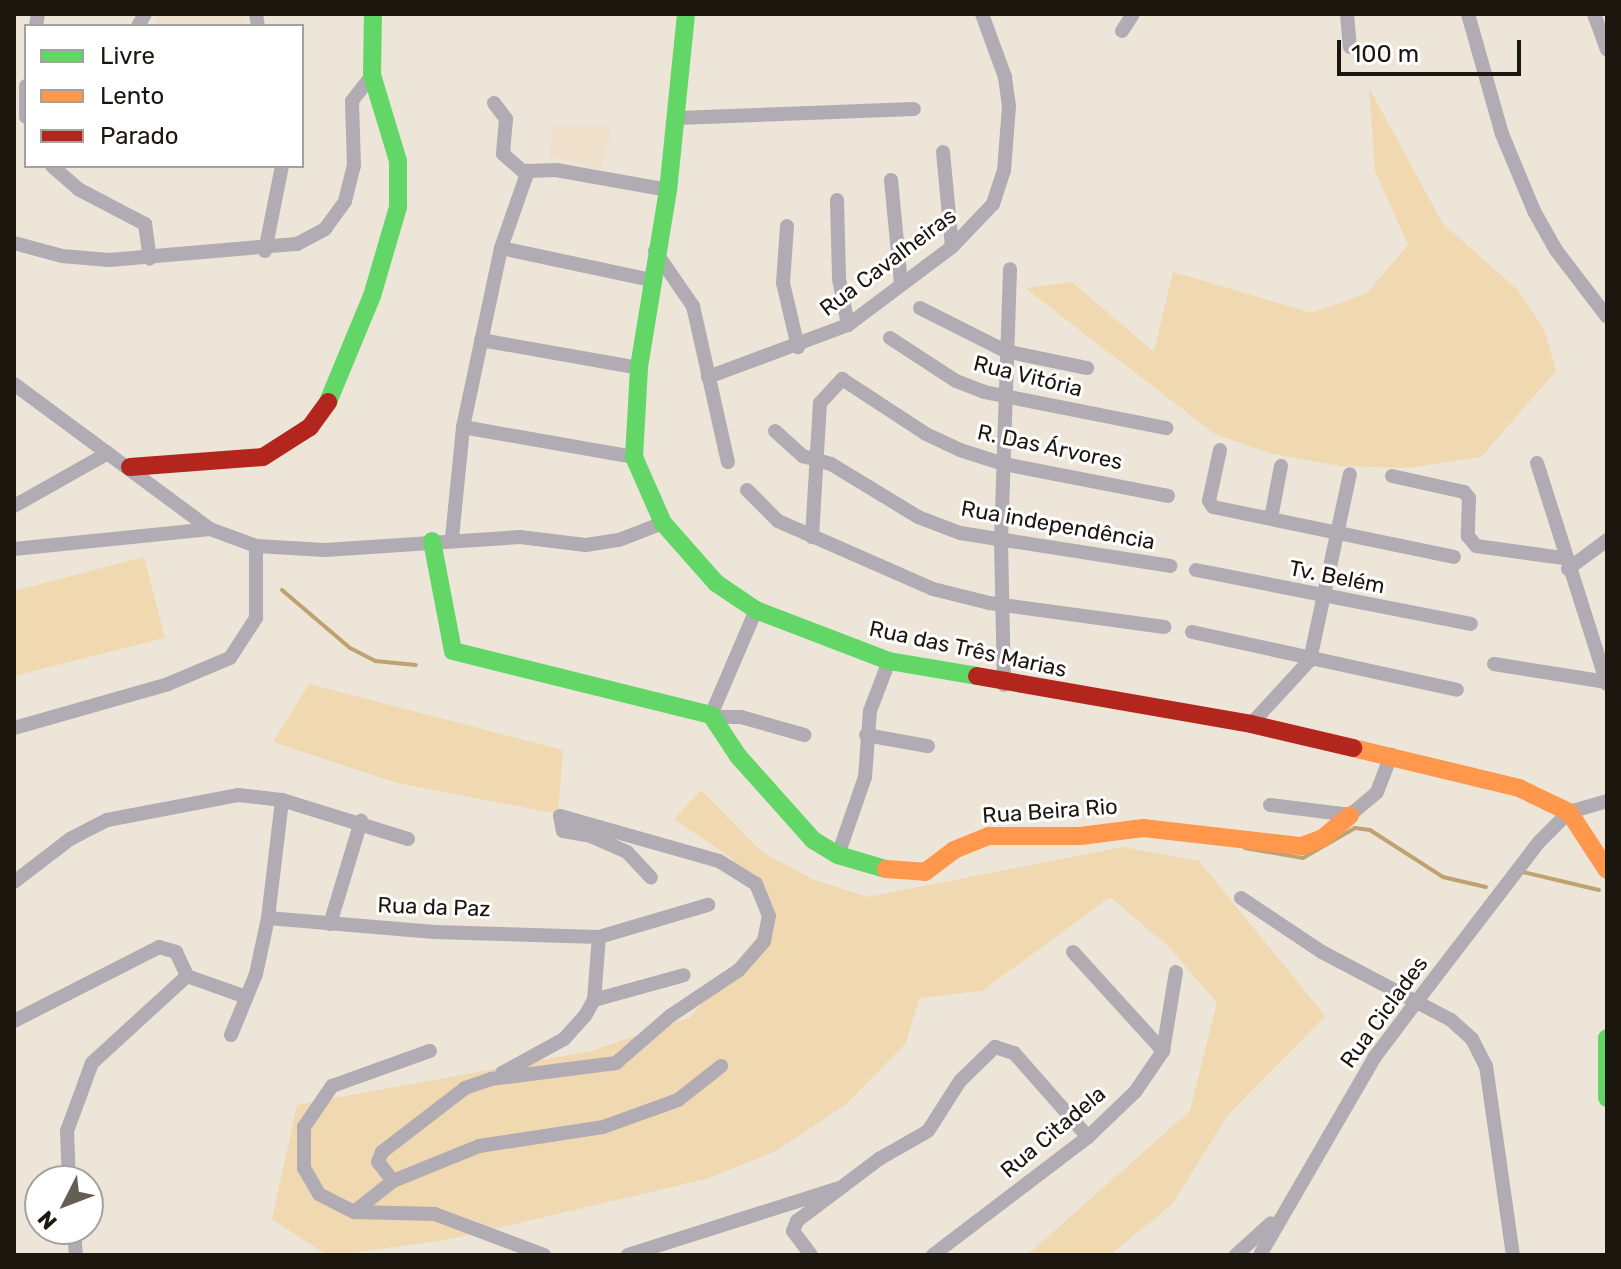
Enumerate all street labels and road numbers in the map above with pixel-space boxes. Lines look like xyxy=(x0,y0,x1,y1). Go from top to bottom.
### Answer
street label: Rua Cavalheiras xyxy=(815,202,961,322)
street label: Rua Vitória xyxy=(971,350,1085,402)
street label: R. Das Árvores xyxy=(975,419,1125,475)
street label: Rua independência xyxy=(959,495,1157,555)
street label: Tv. Belém xyxy=(1287,555,1387,599)
street label: Rua das Três Marias xyxy=(867,615,1069,683)
street label: Rua Beira Rio xyxy=(981,793,1119,829)
street label: Rua da Paz xyxy=(377,892,491,922)
street label: Rua Ciclades xyxy=(1335,951,1433,1073)
street label: Rua Citadela xyxy=(995,1080,1111,1184)

